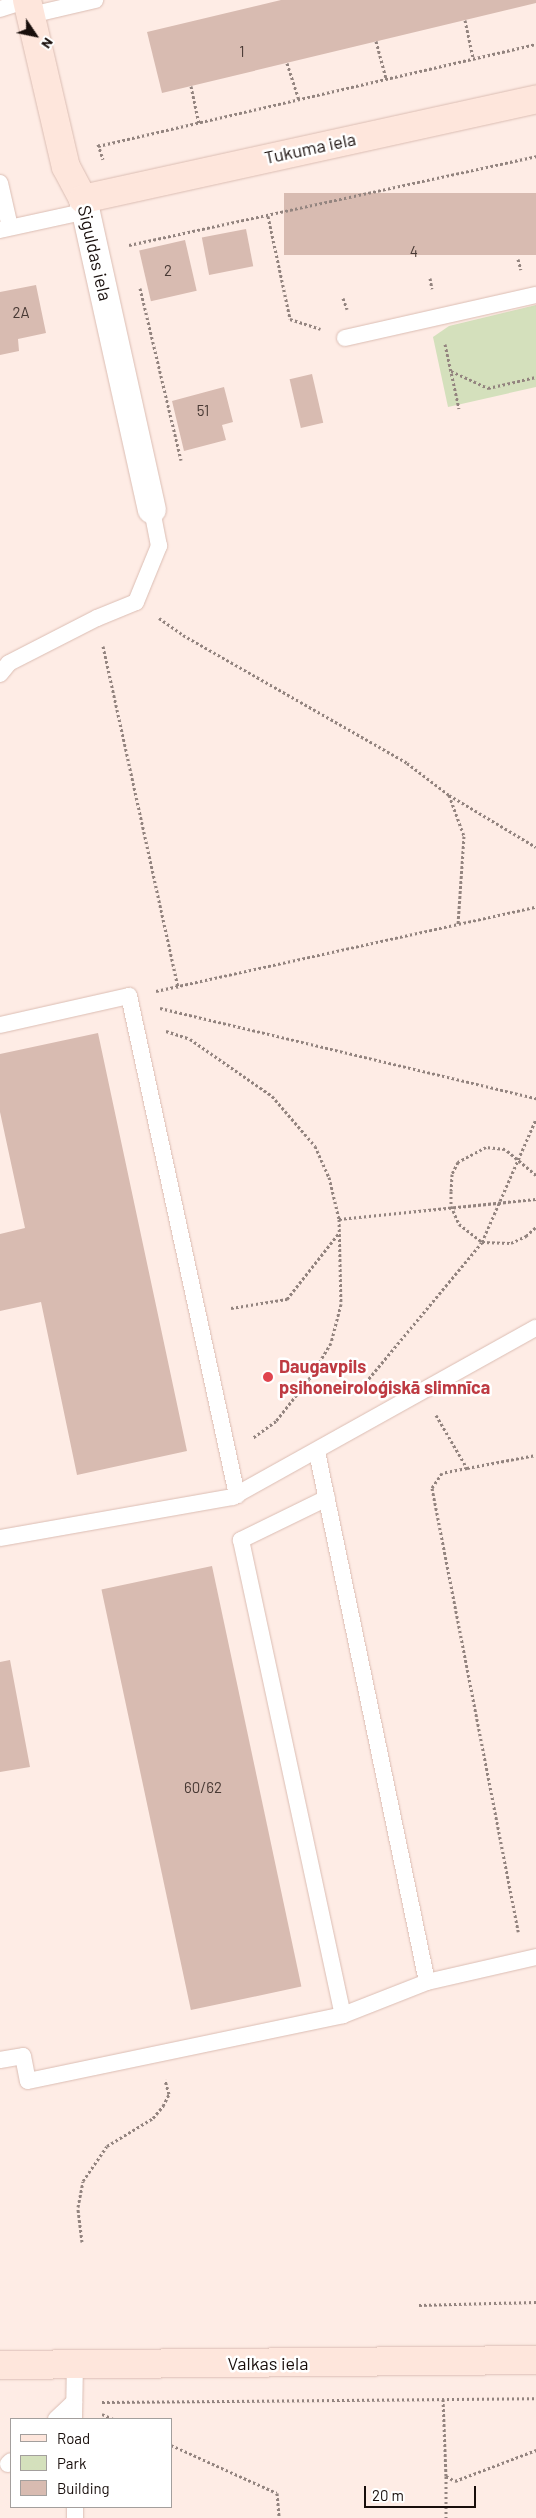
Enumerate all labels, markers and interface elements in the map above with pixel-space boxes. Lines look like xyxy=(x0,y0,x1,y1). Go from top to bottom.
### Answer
north arrow xyxy=(10,10,60,60)
text: N xyxy=(38,35,58,52)
house number: 1 xyxy=(239,43,245,61)
street label: Tukuma iela xyxy=(262,128,358,168)
street label: Siguldas iela xyxy=(74,203,116,303)
house number: 4 xyxy=(410,243,418,261)
house number: 2 xyxy=(164,262,172,280)
house number: 2A xyxy=(12,304,30,322)
house number: 51 xyxy=(197,402,209,420)
place label: Daugavpils psihoneiroloģiskā slimnīca xyxy=(279,1356,490,1398)
marker: Daugavpils psihoneiroloģiskā slimnīca xyxy=(261,1370,275,1384)
house number: 60/62 xyxy=(184,1779,222,1797)
street label: Valkas iela xyxy=(228,2352,308,2374)
legend xyxy=(10,2418,172,2508)
text: Road xyxy=(57,2429,90,2447)
text: Park xyxy=(57,2454,86,2472)
scale bar xyxy=(366,2476,478,2508)
text: Building xyxy=(57,2479,110,2497)
text: 20 m xyxy=(372,2486,404,2504)

